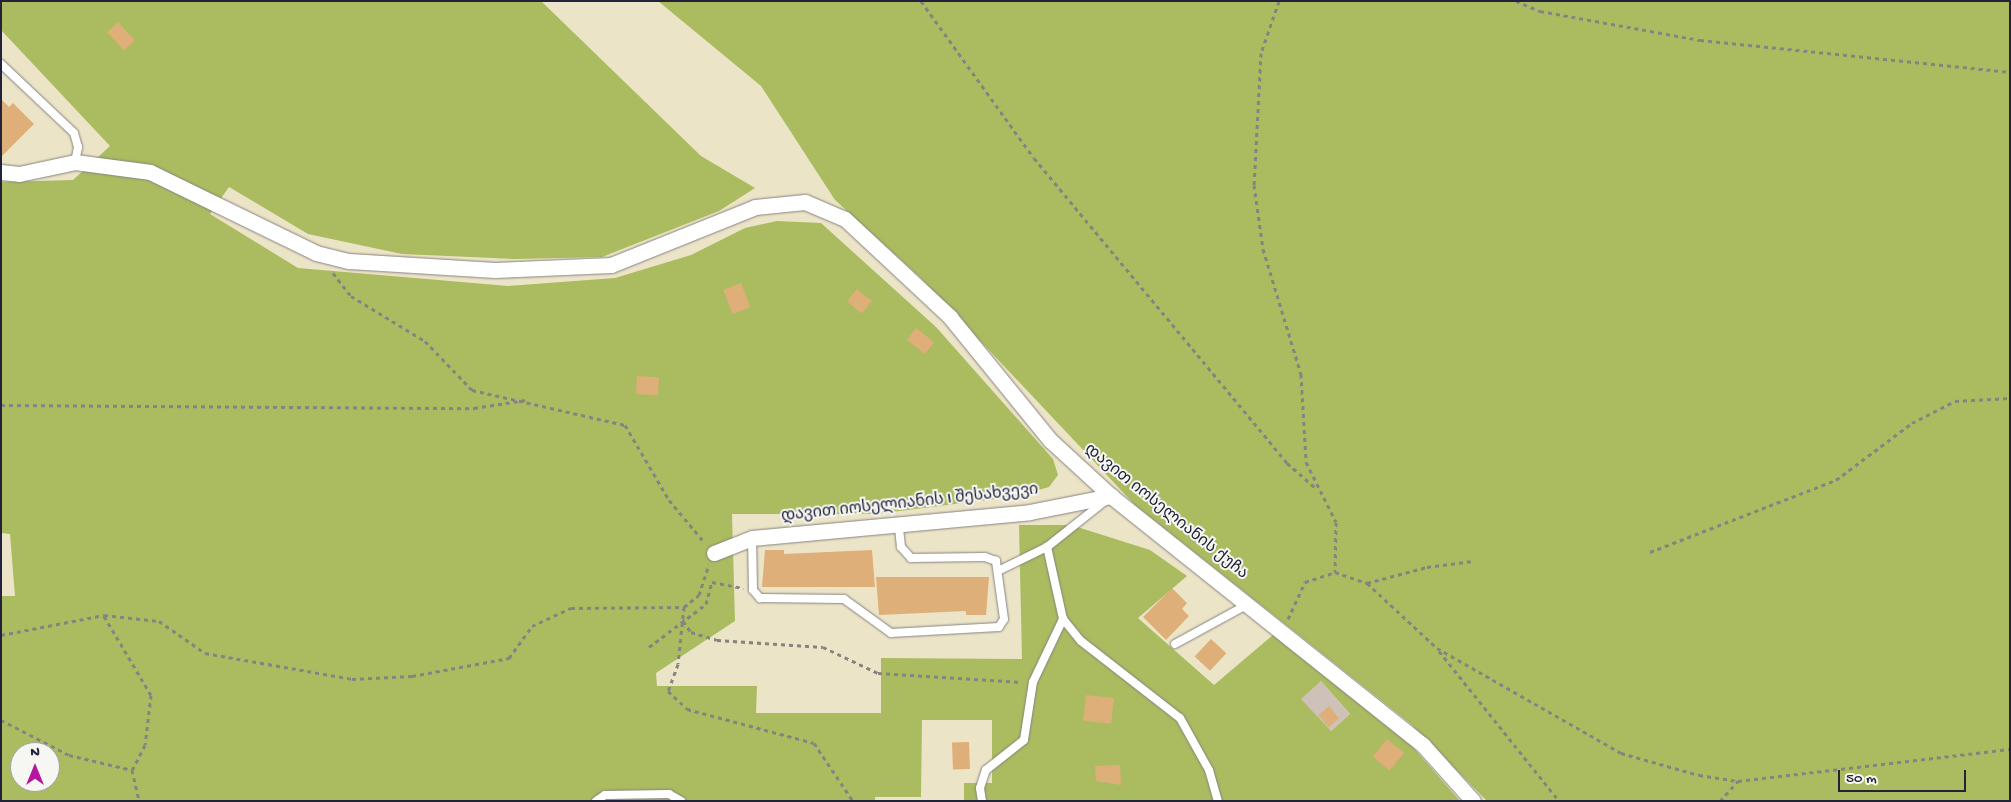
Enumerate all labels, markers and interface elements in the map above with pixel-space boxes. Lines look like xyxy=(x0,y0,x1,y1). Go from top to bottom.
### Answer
street label: დავით იოსელიანის ქუჩა xyxy=(1079,441,1251,585)
street label: დავით იოსელიანის I შესახვევი xyxy=(780,482,1040,528)
north arrow xyxy=(10,742,60,792)
text: N xyxy=(30,744,40,761)
scale bar xyxy=(1841,760,1968,792)
text: 50 m xyxy=(1846,770,1877,788)

